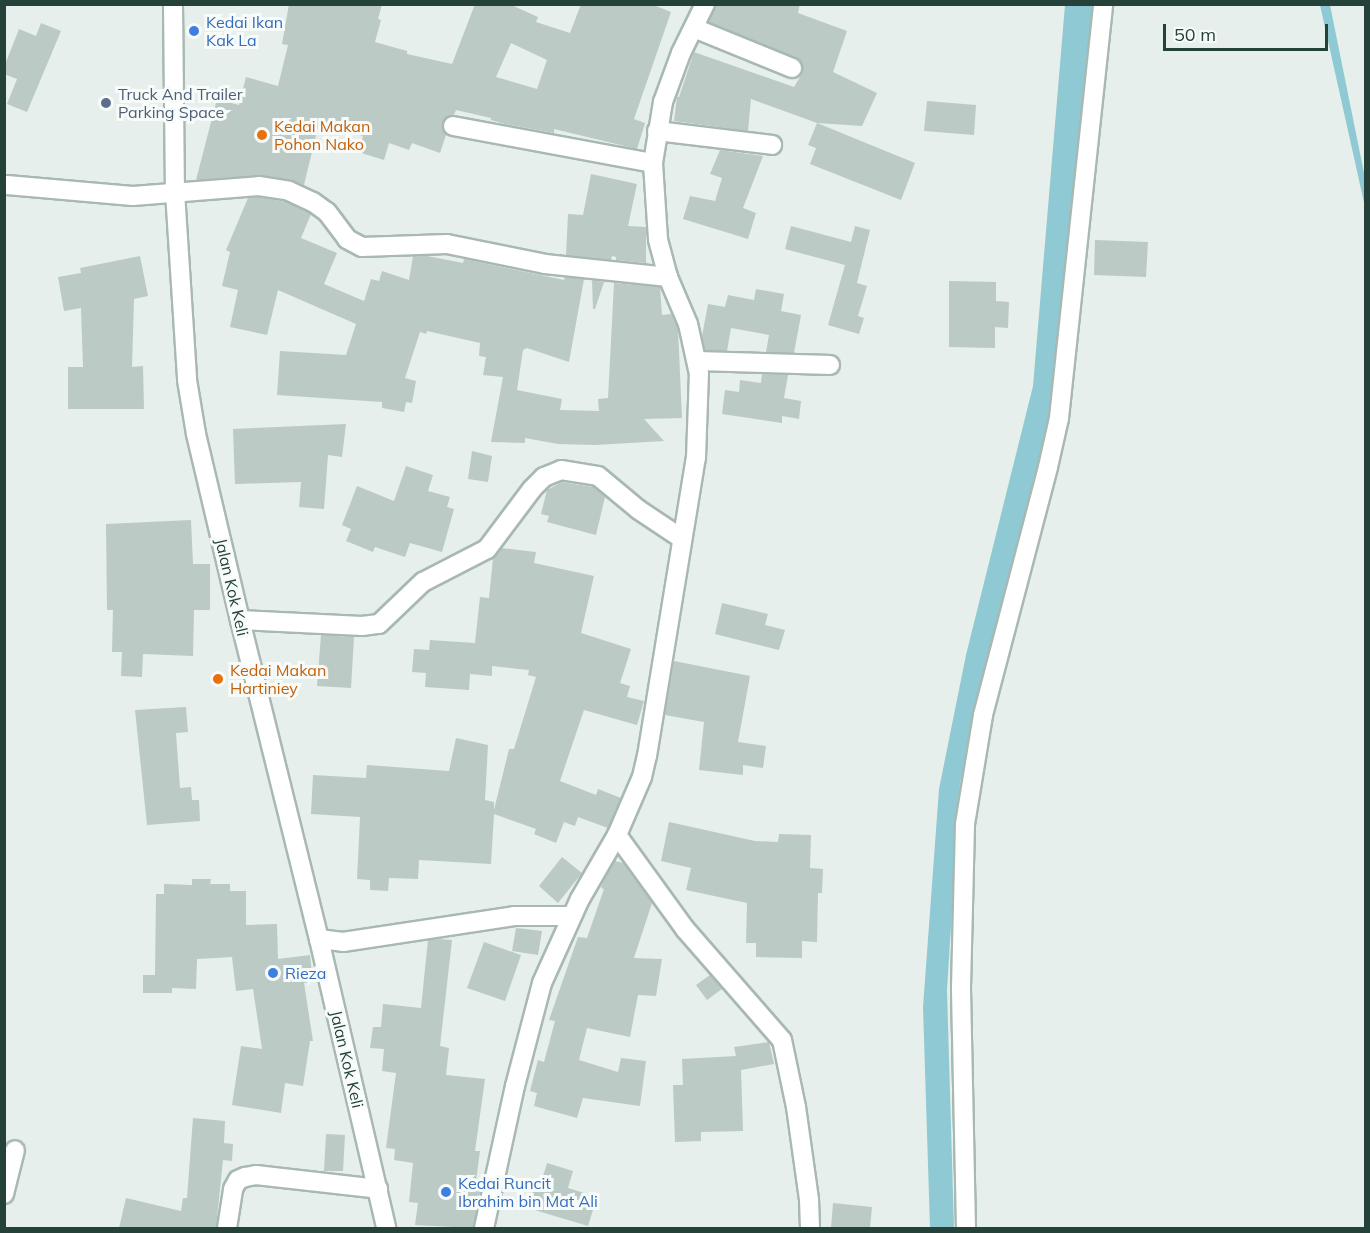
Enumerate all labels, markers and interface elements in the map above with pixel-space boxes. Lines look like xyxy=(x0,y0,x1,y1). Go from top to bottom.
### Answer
place label: Kedai Ikan Kak La xyxy=(206,12,283,50)
scale bar xyxy=(1166,12,1331,50)
text: 50 m xyxy=(1174,23,1216,46)
marker: Kedai Ikan Kak La xyxy=(187,24,201,38)
place label: Truck And Trailer Parking Space xyxy=(118,84,243,122)
marker: Truck And Trailer Parking Space xyxy=(99,96,113,110)
place label: Kedai Makan Pohon Nako xyxy=(274,116,370,154)
marker: Kedai Makan Pohon Nako xyxy=(255,128,269,142)
street label: Jalan Kok Keli xyxy=(211,536,253,638)
place label: Kedai Makan Hartiniey xyxy=(230,660,326,698)
marker: Kedai Makan Hartiniey xyxy=(211,672,225,686)
place label: Rieza xyxy=(285,963,326,983)
marker: Rieza xyxy=(266,966,280,980)
street label: Jalan Kok Keli xyxy=(326,1008,368,1110)
place label: Kedai Runcit Ibrahim bin Mat Ali xyxy=(458,1173,598,1211)
marker: Kedai Runcit Ibrahim bin Mat Ali xyxy=(439,1185,453,1199)

